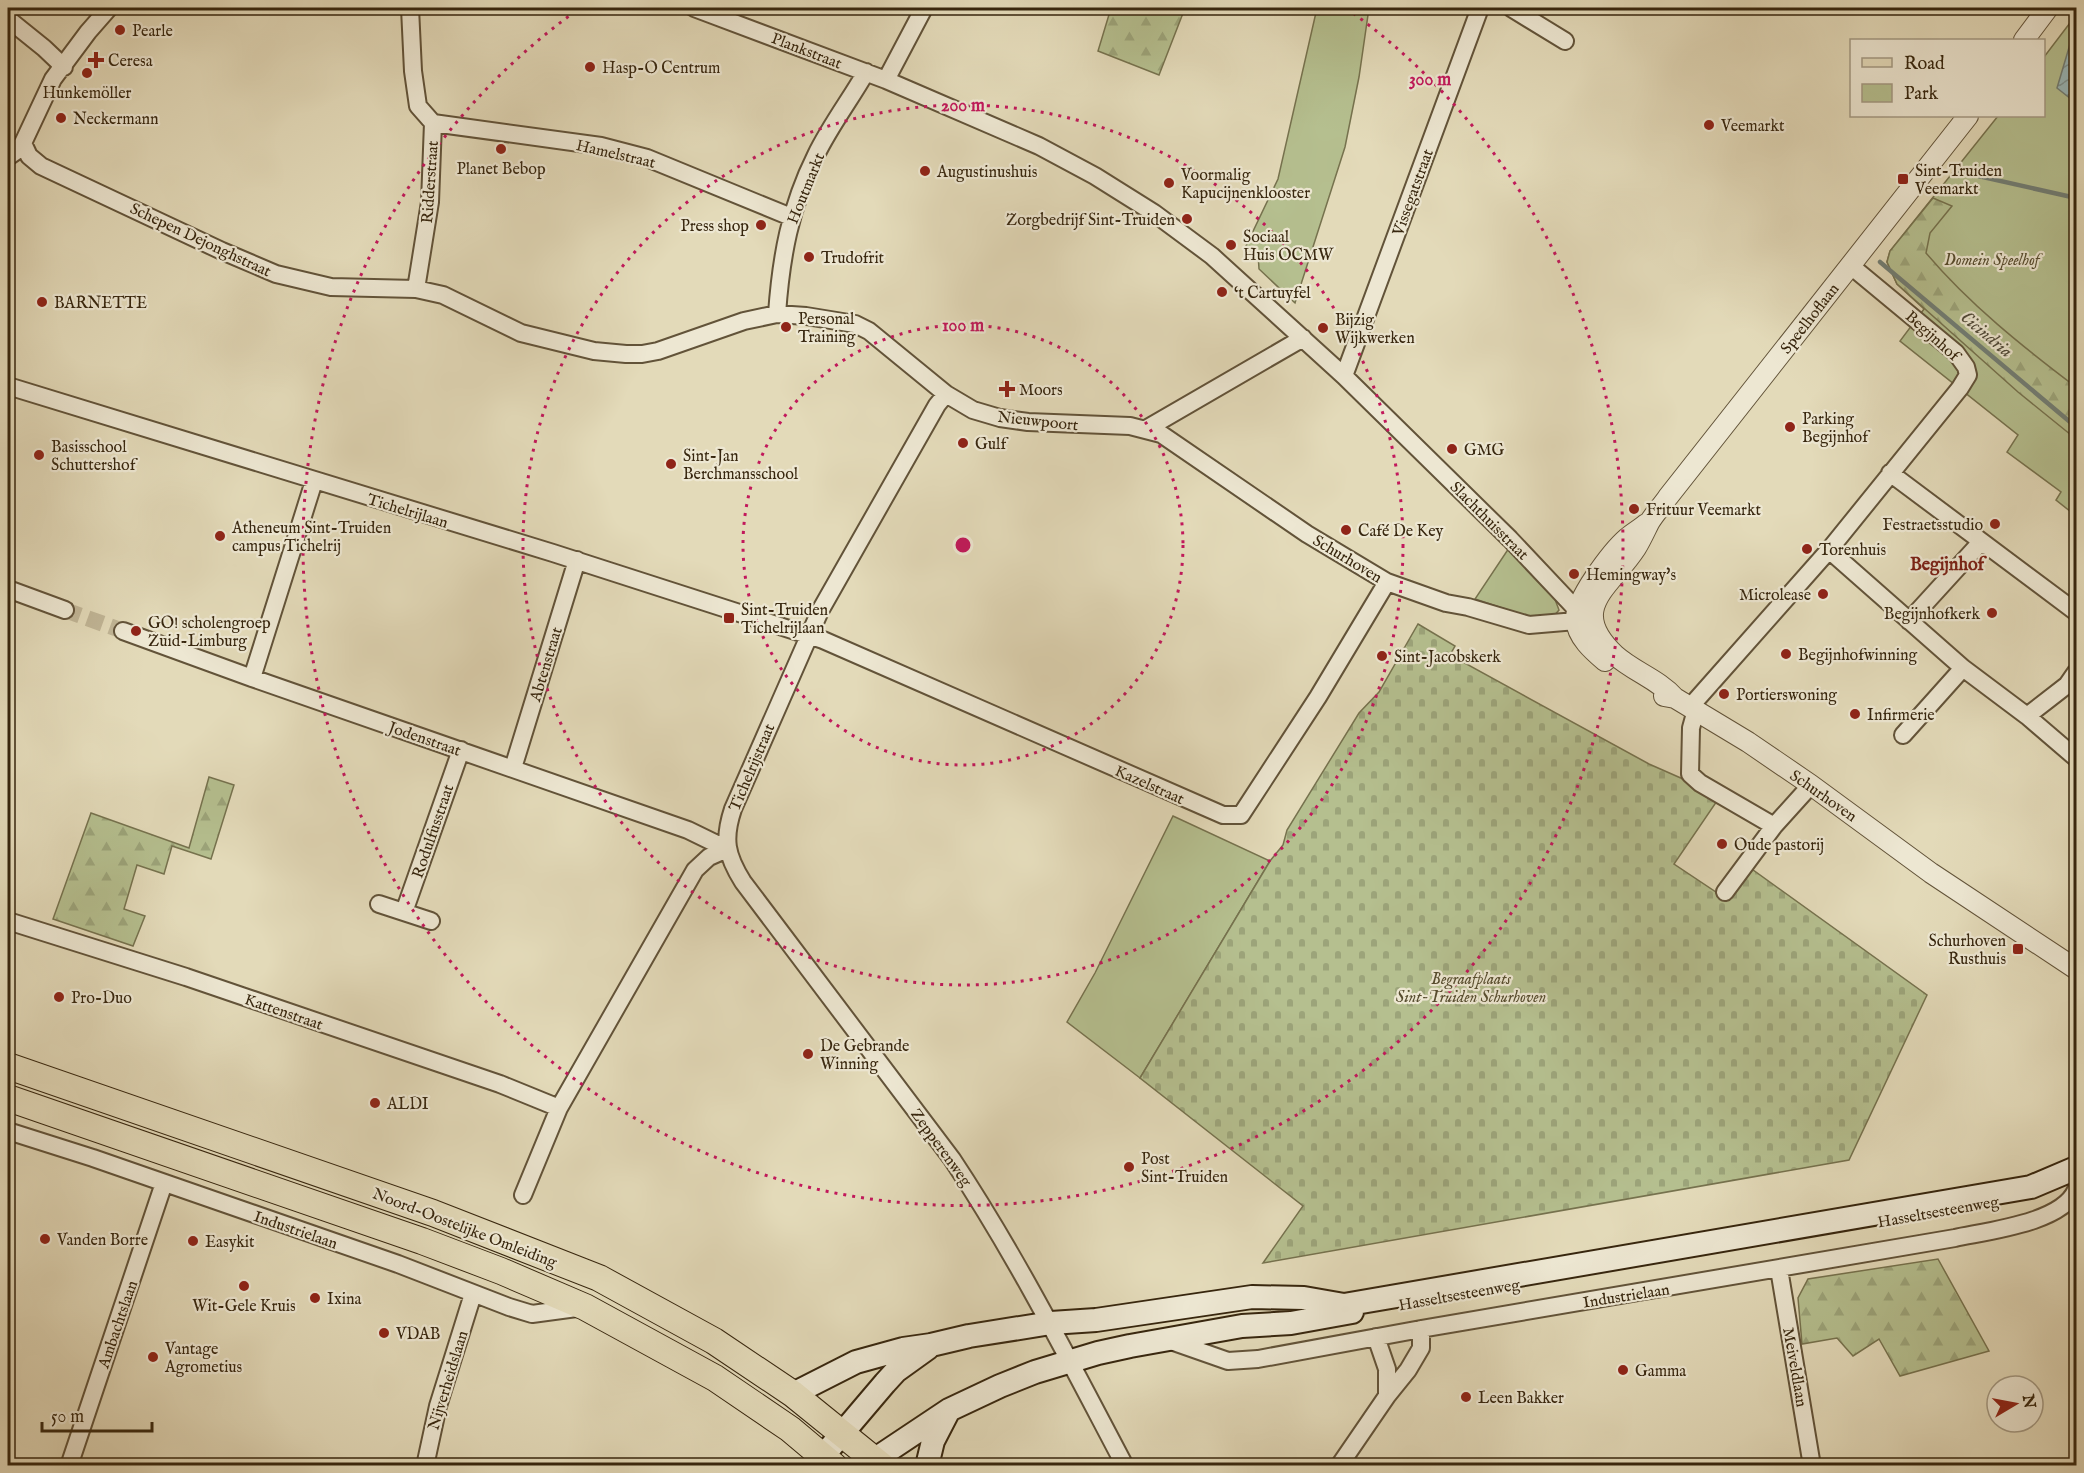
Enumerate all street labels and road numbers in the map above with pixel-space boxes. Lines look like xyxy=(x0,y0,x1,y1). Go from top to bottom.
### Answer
street label: Plankstraat xyxy=(768,29,845,75)
street label: Hamelstraat xyxy=(574,136,658,174)
street label: Ridderstraat xyxy=(418,140,444,224)
street label: Vissegatstraat xyxy=(1389,146,1439,240)
street label: Houtmarkt xyxy=(784,150,830,227)
street label: Schepen Dejonghstraat xyxy=(126,199,274,283)
street label: Speelhoflaan xyxy=(1777,280,1845,358)
street label: Begijnhof xyxy=(1900,307,1965,368)
street label: Nieuwpoort xyxy=(996,408,1080,436)
street label: Slachthuisstraat xyxy=(1445,478,1533,565)
street label: Tichelrijlaan xyxy=(365,490,451,534)
street label: Schurhoven xyxy=(1309,531,1386,588)
street label: Abtenstraat xyxy=(526,624,568,705)
street label: Jodenstraat xyxy=(384,718,464,762)
street label: Tichelrijstraat xyxy=(725,721,780,815)
street label: Kazelstraat xyxy=(1111,762,1187,810)
street label: Schurhoven xyxy=(1785,766,1861,827)
street label: Rodulfusstraat xyxy=(408,782,459,881)
street label: Kattenstraat xyxy=(241,990,326,1036)
street label: Zepperenweg xyxy=(905,1105,975,1191)
street label: Noord-Oostelijke Omleiding xyxy=(369,1184,560,1273)
street label: Hasseltsesteenweg xyxy=(1876,1192,2001,1233)
street label: Industrielaan xyxy=(251,1207,340,1255)
street label: Hasseltsesteenweg xyxy=(1397,1275,1522,1316)
street label: Ambachtslaan xyxy=(94,1278,143,1372)
street label: Industrielaan xyxy=(1582,1280,1672,1314)
street label: Meiveldlaan xyxy=(1777,1326,1811,1409)
street label: Nijverheidslaan xyxy=(424,1328,474,1433)

